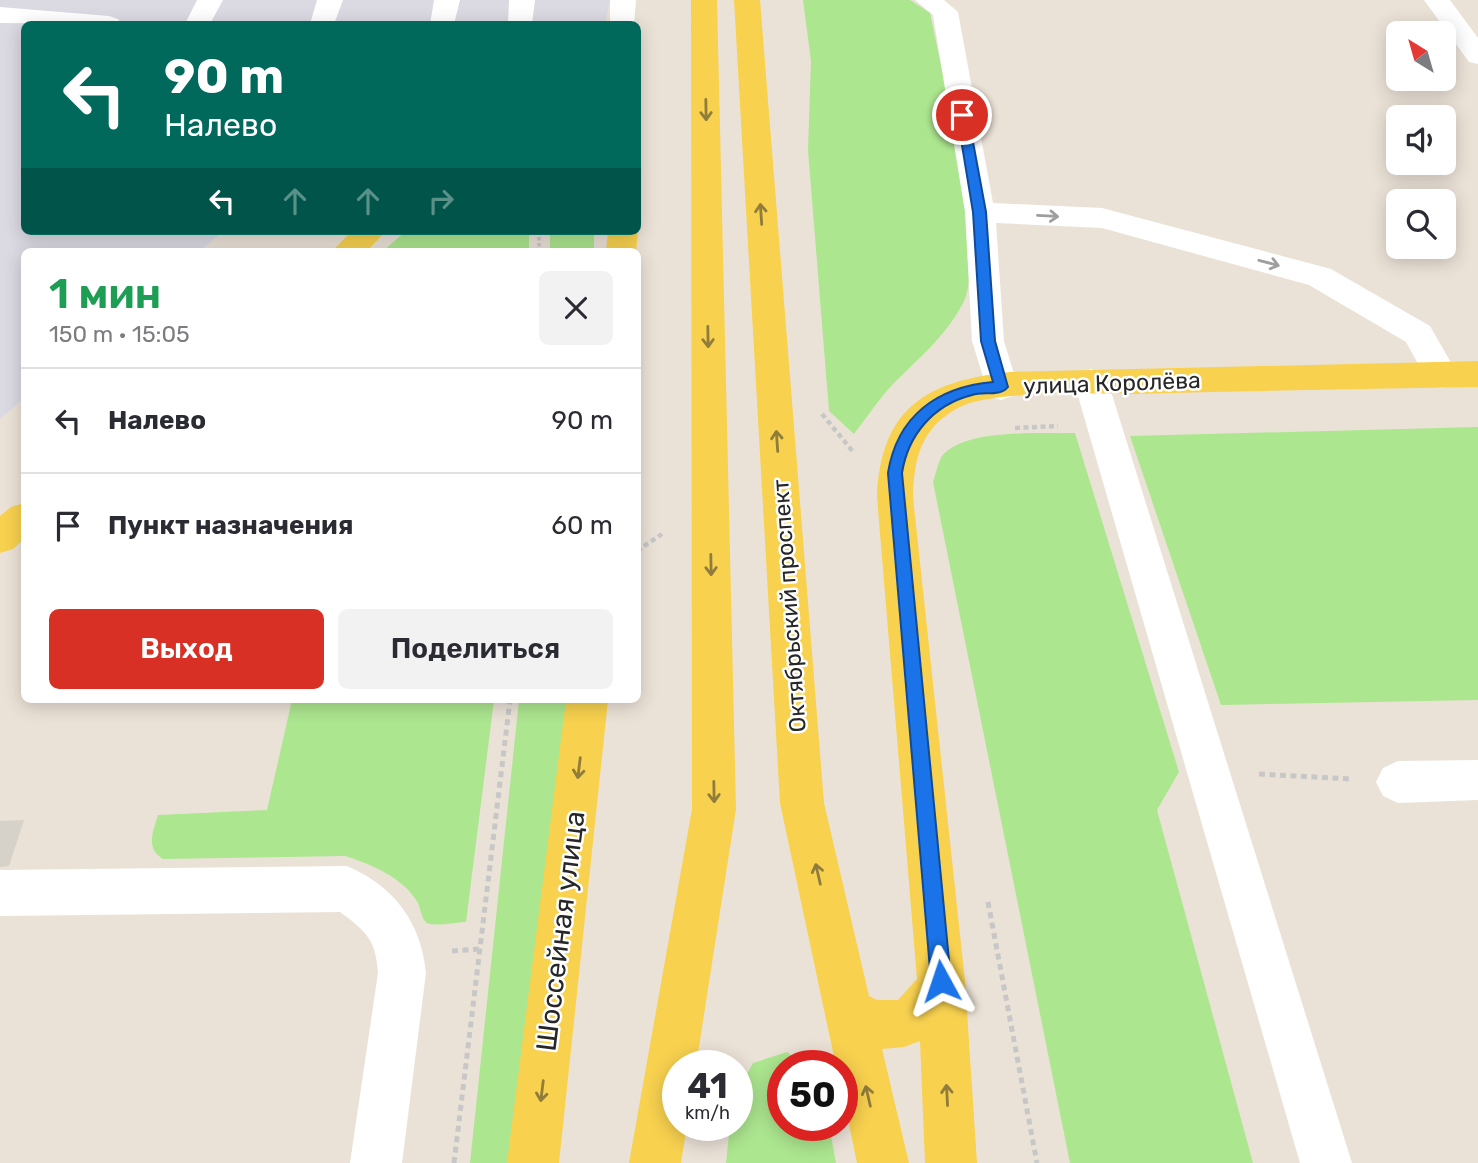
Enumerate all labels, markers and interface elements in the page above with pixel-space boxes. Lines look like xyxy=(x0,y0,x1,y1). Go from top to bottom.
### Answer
north arrow xyxy=(1386,21,1456,91)
map controls xyxy=(1386,21,1456,259)
text: 90 m xyxy=(164,47,284,105)
icon: left xyxy=(49,49,140,140)
pin xyxy=(932,85,992,145)
icon: arrive xyxy=(943,96,981,134)
one-way arrow xyxy=(699,98,713,121)
button: sound xyxy=(1386,105,1456,175)
text: Налево xyxy=(164,106,277,144)
icon: left xyxy=(203,182,241,220)
icon: ahead xyxy=(276,182,314,220)
icon: ahead xyxy=(349,182,387,220)
icon: right xyxy=(422,182,460,220)
button: search xyxy=(1386,189,1456,259)
one-way arrow xyxy=(755,203,768,226)
one-way arrow xyxy=(1036,209,1059,222)
one-way arrow xyxy=(1257,257,1280,270)
text: 1 мин xyxy=(49,269,161,319)
button: close xyxy=(539,271,613,345)
text: 150 m · 15:05 xyxy=(49,320,190,348)
one-way arrow xyxy=(702,326,715,349)
street label: улица Королёва xyxy=(1023,366,1201,400)
icon: left xyxy=(49,402,87,440)
text: Налево xyxy=(108,405,206,436)
text: 90 m xyxy=(552,405,613,436)
one-way arrow xyxy=(770,430,783,453)
street label: Октябрьский проспект xyxy=(766,478,812,733)
icon: arrive xyxy=(49,507,87,545)
text: Пункт назначения xyxy=(108,510,353,541)
text: 60 m xyxy=(551,510,613,541)
one-way arrow xyxy=(704,553,718,576)
button: Выход xyxy=(49,609,324,689)
button: Поделиться xyxy=(338,609,613,689)
one-way arrow xyxy=(572,756,585,779)
one-way arrow xyxy=(707,780,721,803)
street label: Шоссейная улица xyxy=(529,809,592,1053)
one-way arrow xyxy=(811,863,825,886)
position arrow xyxy=(904,944,978,1018)
speed limit sign: 50 xyxy=(767,1050,858,1141)
text: 41 xyxy=(687,1065,728,1107)
one-way arrow xyxy=(535,1079,548,1102)
one-way arrow xyxy=(940,1084,953,1107)
one-way arrow xyxy=(861,1085,874,1108)
text: km/h xyxy=(685,1102,730,1124)

